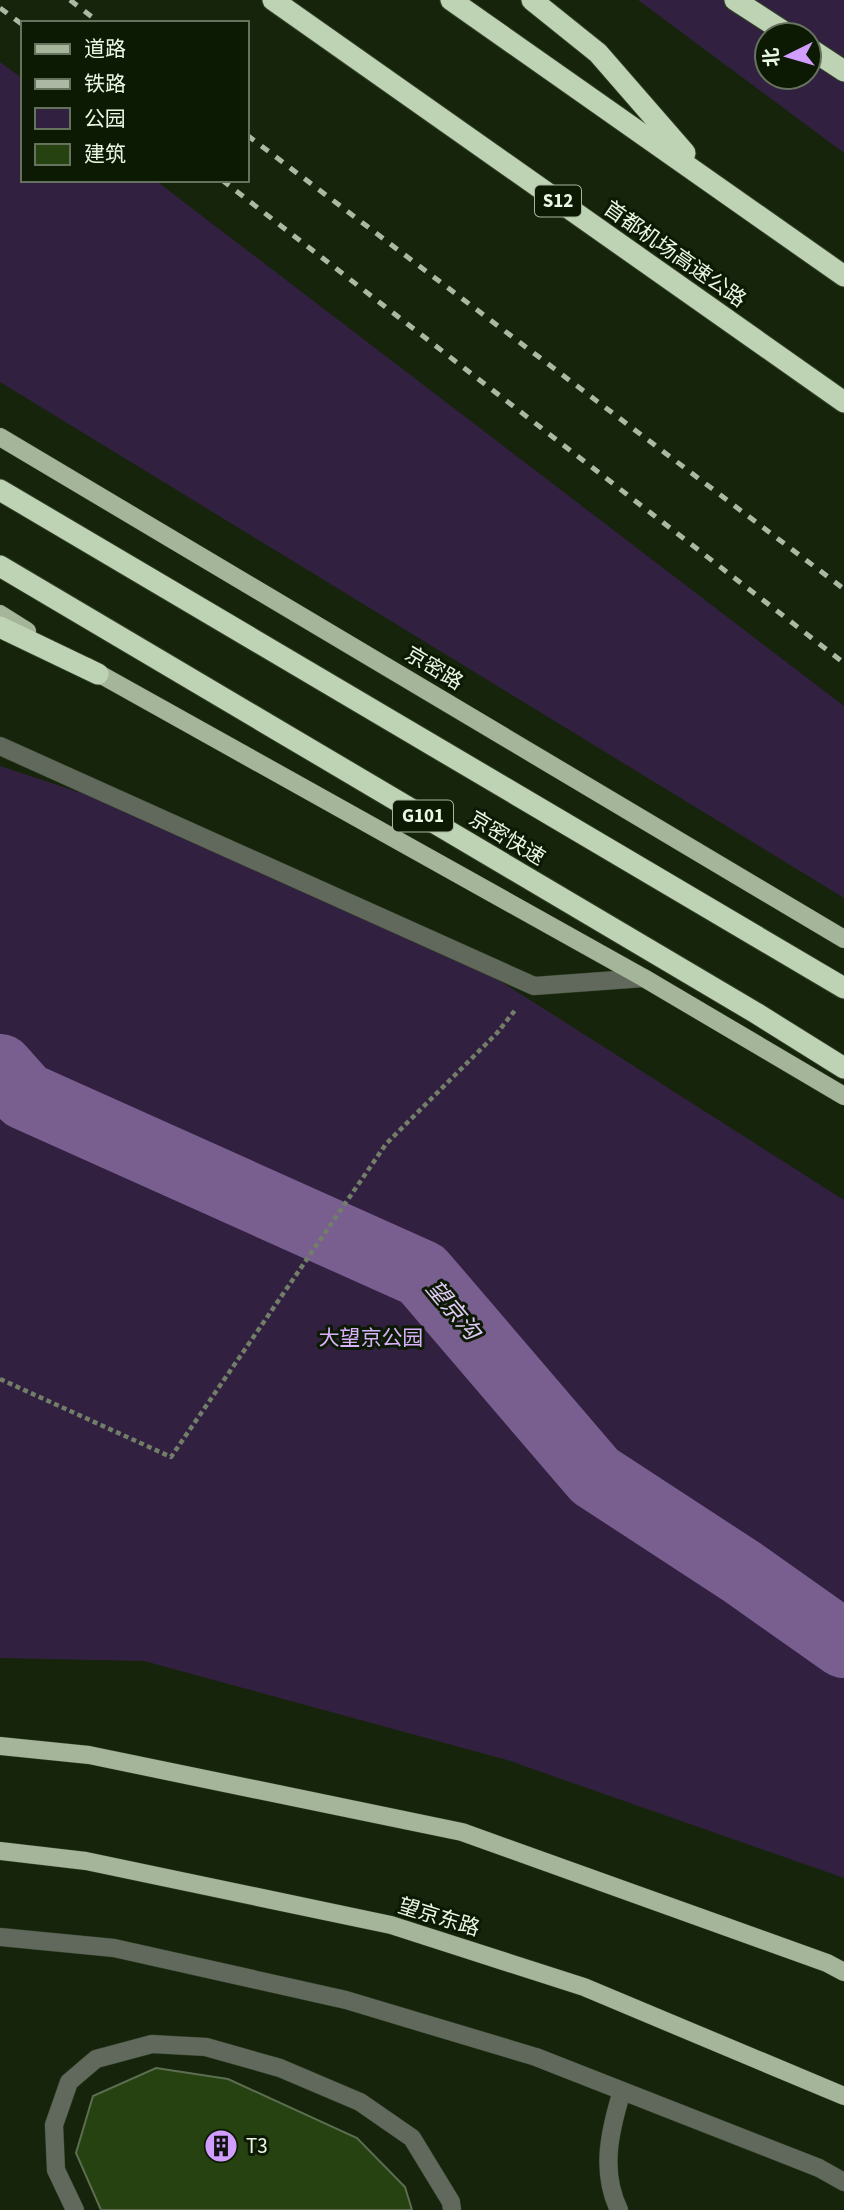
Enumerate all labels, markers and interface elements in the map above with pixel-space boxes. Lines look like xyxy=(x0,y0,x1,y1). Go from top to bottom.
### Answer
legend xyxy=(21,21,248,182)
north arrow xyxy=(753,21,823,91)
text: 道路 xyxy=(84,34,126,64)
text: 北 xyxy=(758,47,787,68)
text: 铁路 xyxy=(84,69,126,99)
text: 公园 xyxy=(84,104,126,134)
text: 建筑 xyxy=(84,139,126,169)
road number: S12 xyxy=(535,186,581,216)
street label: 首都机场高速公路 xyxy=(598,194,752,314)
street label: 京密路 xyxy=(399,639,469,697)
road number: G101 xyxy=(393,800,453,832)
street label: 京密快速 xyxy=(463,804,551,872)
water label: 望京沟 xyxy=(418,1273,490,1349)
park label: 大望京公园 xyxy=(319,1323,424,1353)
street label: 望京东路 xyxy=(394,1890,484,1944)
building icon: T3 xyxy=(202,2127,240,2165)
place label: T3 xyxy=(246,2131,268,2161)

